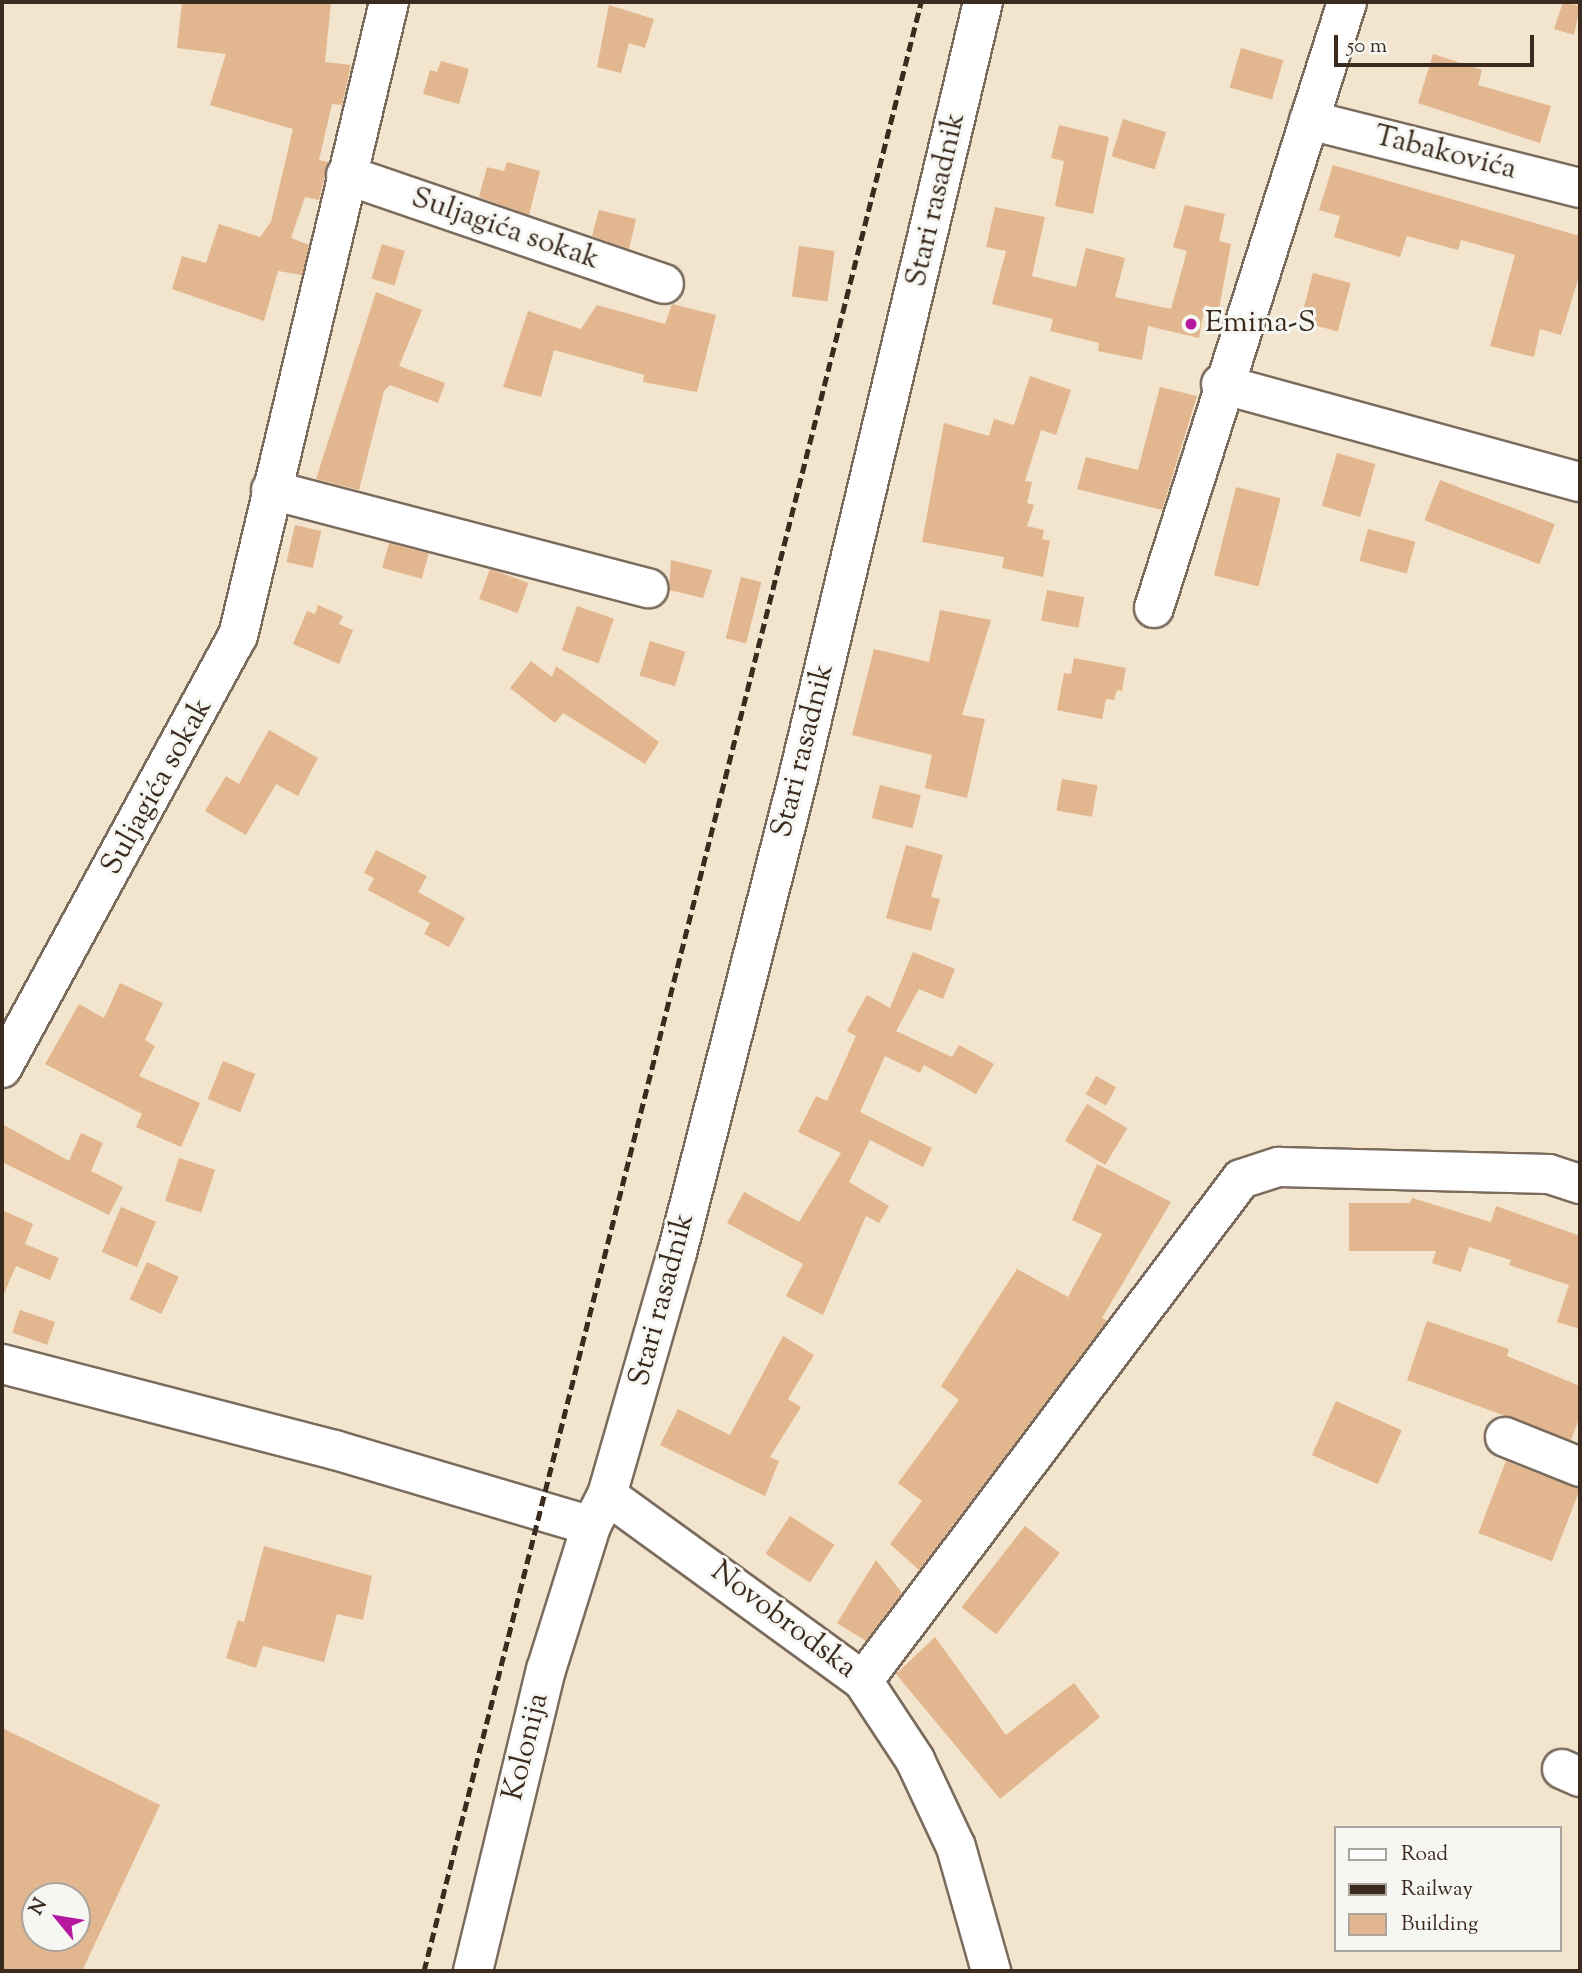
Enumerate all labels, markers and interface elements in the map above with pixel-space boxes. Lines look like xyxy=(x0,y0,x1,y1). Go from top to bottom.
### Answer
scale bar xyxy=(1337,21,1536,65)
text: 50 m xyxy=(1347,32,1387,62)
street label: Stari rasadnik xyxy=(899,109,975,291)
street label: Tabakovića xyxy=(1370,119,1520,189)
street label: Suljagića sokak xyxy=(406,181,604,279)
place label: Emina-S xyxy=(1205,306,1316,342)
marker: Emina-S xyxy=(1183,316,1199,332)
street label: Stari rasadnik xyxy=(765,661,843,841)
street label: Suljagića sokak xyxy=(95,692,221,882)
street label: Stari rasadnik xyxy=(623,1210,703,1390)
street label: Novobrodska xyxy=(703,1555,863,1687)
street label: Kolonija xyxy=(496,1690,558,1804)
legend xyxy=(1334,1826,1561,1952)
text: Road xyxy=(1401,1840,1448,1870)
text: Railway xyxy=(1401,1875,1473,1905)
north arrow xyxy=(21,1882,91,1952)
text: N xyxy=(24,1894,55,1921)
text: Building xyxy=(1401,1910,1478,1940)

